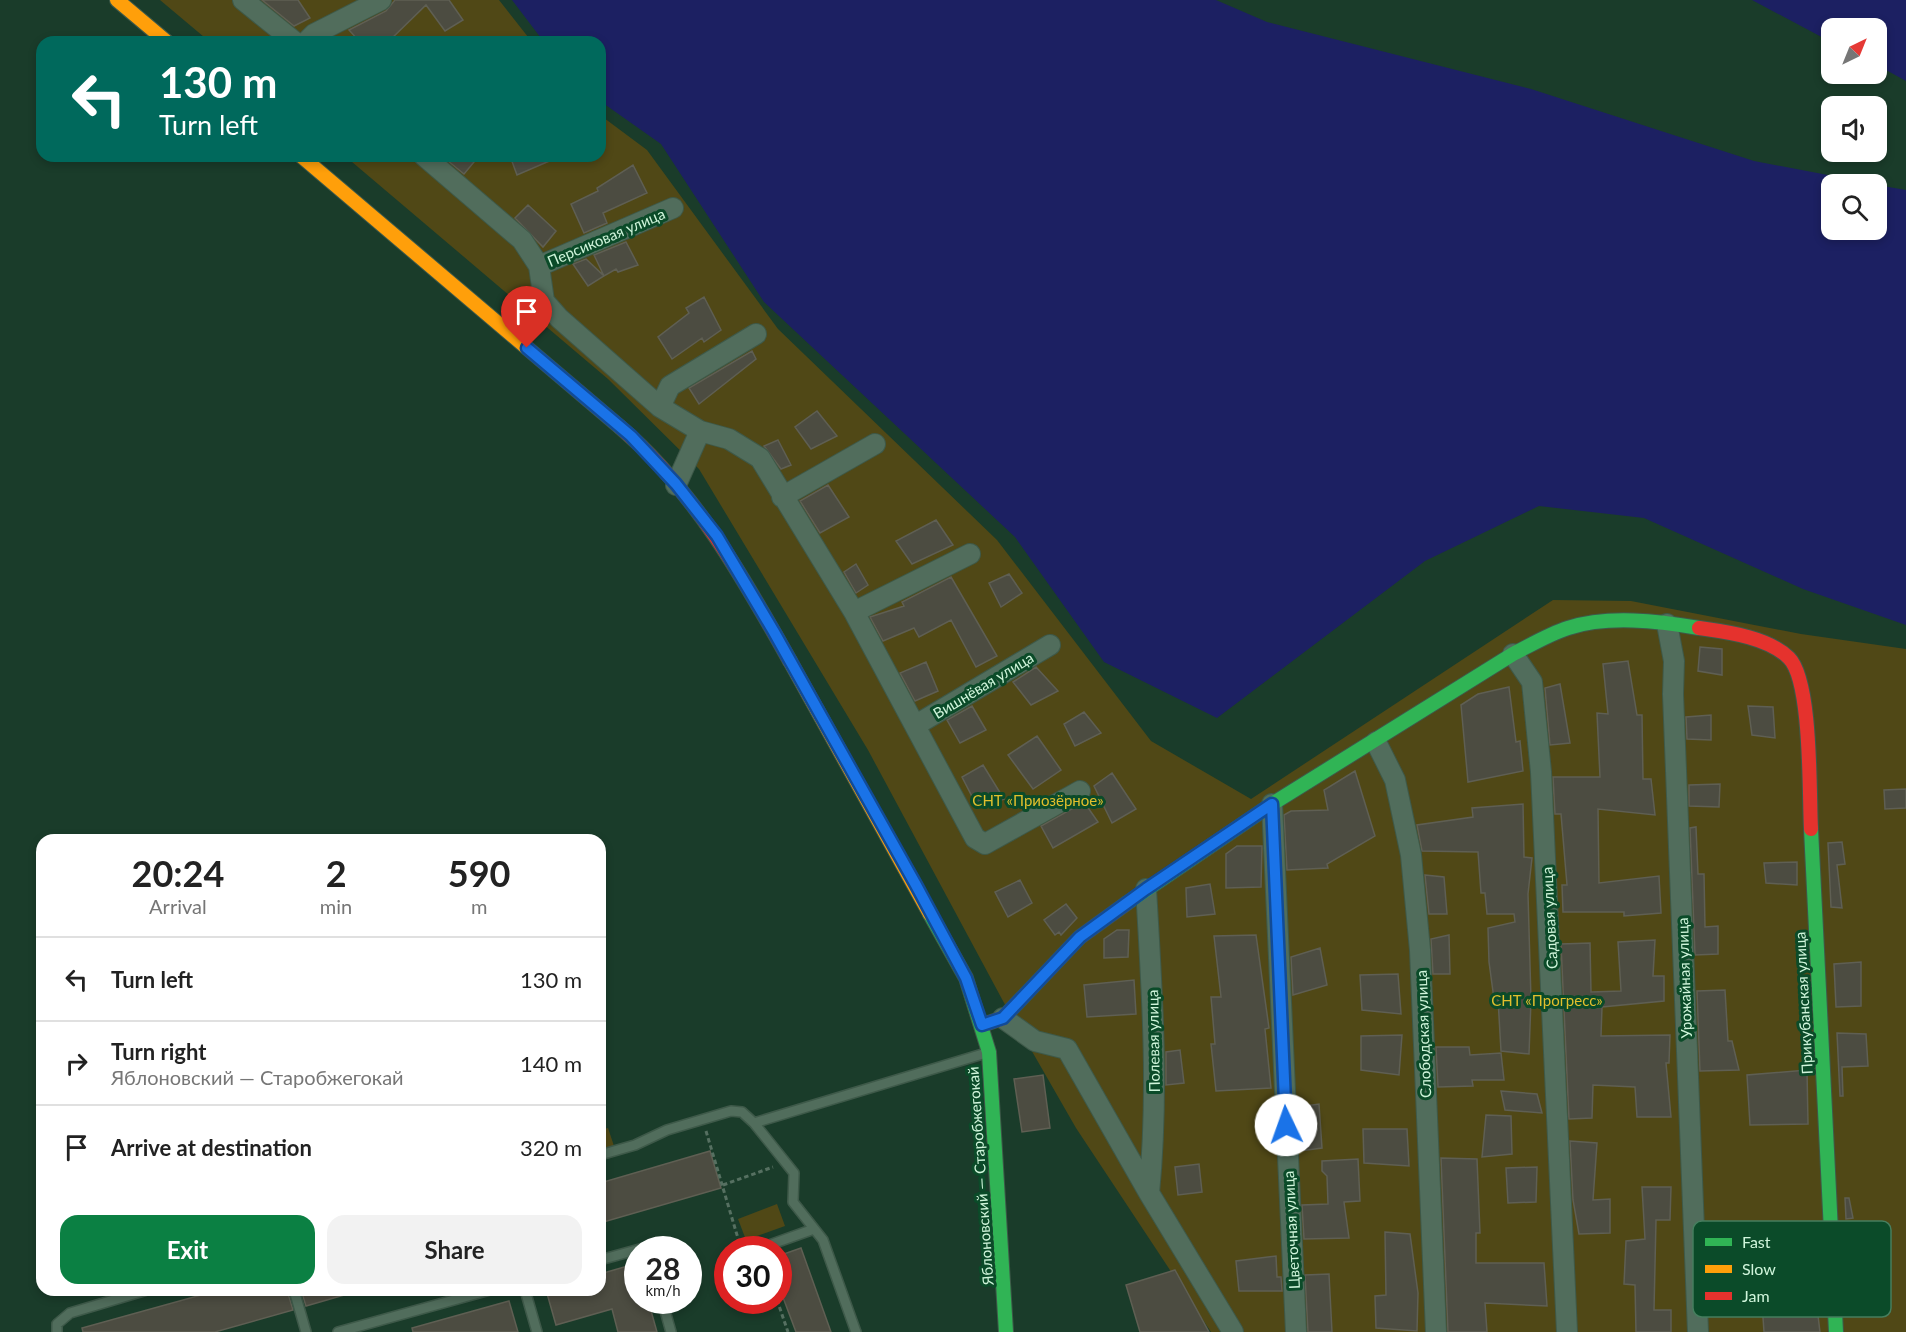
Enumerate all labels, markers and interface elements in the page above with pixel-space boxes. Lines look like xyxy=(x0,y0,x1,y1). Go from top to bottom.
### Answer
north arrow xyxy=(1821,18,1887,84)
map controls xyxy=(1821,18,1887,240)
text: 130 m xyxy=(159,57,277,107)
icon: left xyxy=(60,60,138,138)
button: sound xyxy=(1821,96,1887,162)
text: Turn left xyxy=(159,108,258,141)
button: search xyxy=(1821,174,1887,240)
street label: Персиковая улица xyxy=(544,204,668,270)
pin xyxy=(501,286,552,348)
icon: arrive xyxy=(510,295,543,328)
street label: Вишнёвая улица xyxy=(930,648,1036,722)
park label: СНТ «Приозёрное» xyxy=(972,791,1104,809)
text: 20:24 xyxy=(132,851,224,895)
text: 2 xyxy=(326,851,347,895)
text: 590 xyxy=(448,851,510,895)
street label: Садовая улица xyxy=(1537,866,1561,970)
text: Arrival xyxy=(149,894,207,918)
text: min xyxy=(320,894,352,918)
text: m xyxy=(471,894,487,918)
street label: Урожайная улица xyxy=(1673,917,1695,1039)
street label: Прикубанская улица xyxy=(1790,931,1816,1075)
icon: left xyxy=(60,963,93,996)
text: Turn left xyxy=(111,966,193,993)
text: 130 m xyxy=(520,966,582,993)
street label: Слободская улица xyxy=(1412,970,1434,1098)
street label: Полевая улица xyxy=(1143,989,1163,1093)
park label: СНТ «Прогресс» xyxy=(1491,991,1603,1009)
text: Turn right xyxy=(111,1038,206,1065)
icon: right xyxy=(60,1047,93,1080)
text: 140 m xyxy=(520,1050,582,1077)
text: Яблоновский — Старобжегокай xyxy=(111,1065,404,1089)
street label: Яблоновский — Старобжегокай xyxy=(963,1066,997,1287)
position arrow xyxy=(1254,1093,1318,1157)
icon: arrive xyxy=(60,1131,93,1164)
text: Arrive at destination xyxy=(111,1134,312,1161)
text: 320 m xyxy=(520,1134,582,1161)
street label: Цветочная улица xyxy=(1279,1170,1303,1290)
button: Exit xyxy=(60,1215,315,1284)
button: Share xyxy=(327,1215,582,1284)
legend xyxy=(1693,1221,1891,1317)
text: Fast xyxy=(1742,1232,1771,1251)
speed limit sign: 30 xyxy=(714,1236,792,1314)
text: 28 xyxy=(646,1250,680,1286)
text: Slow xyxy=(1742,1259,1776,1278)
text: km/h xyxy=(645,1281,681,1299)
text: Jam xyxy=(1742,1286,1770,1305)

